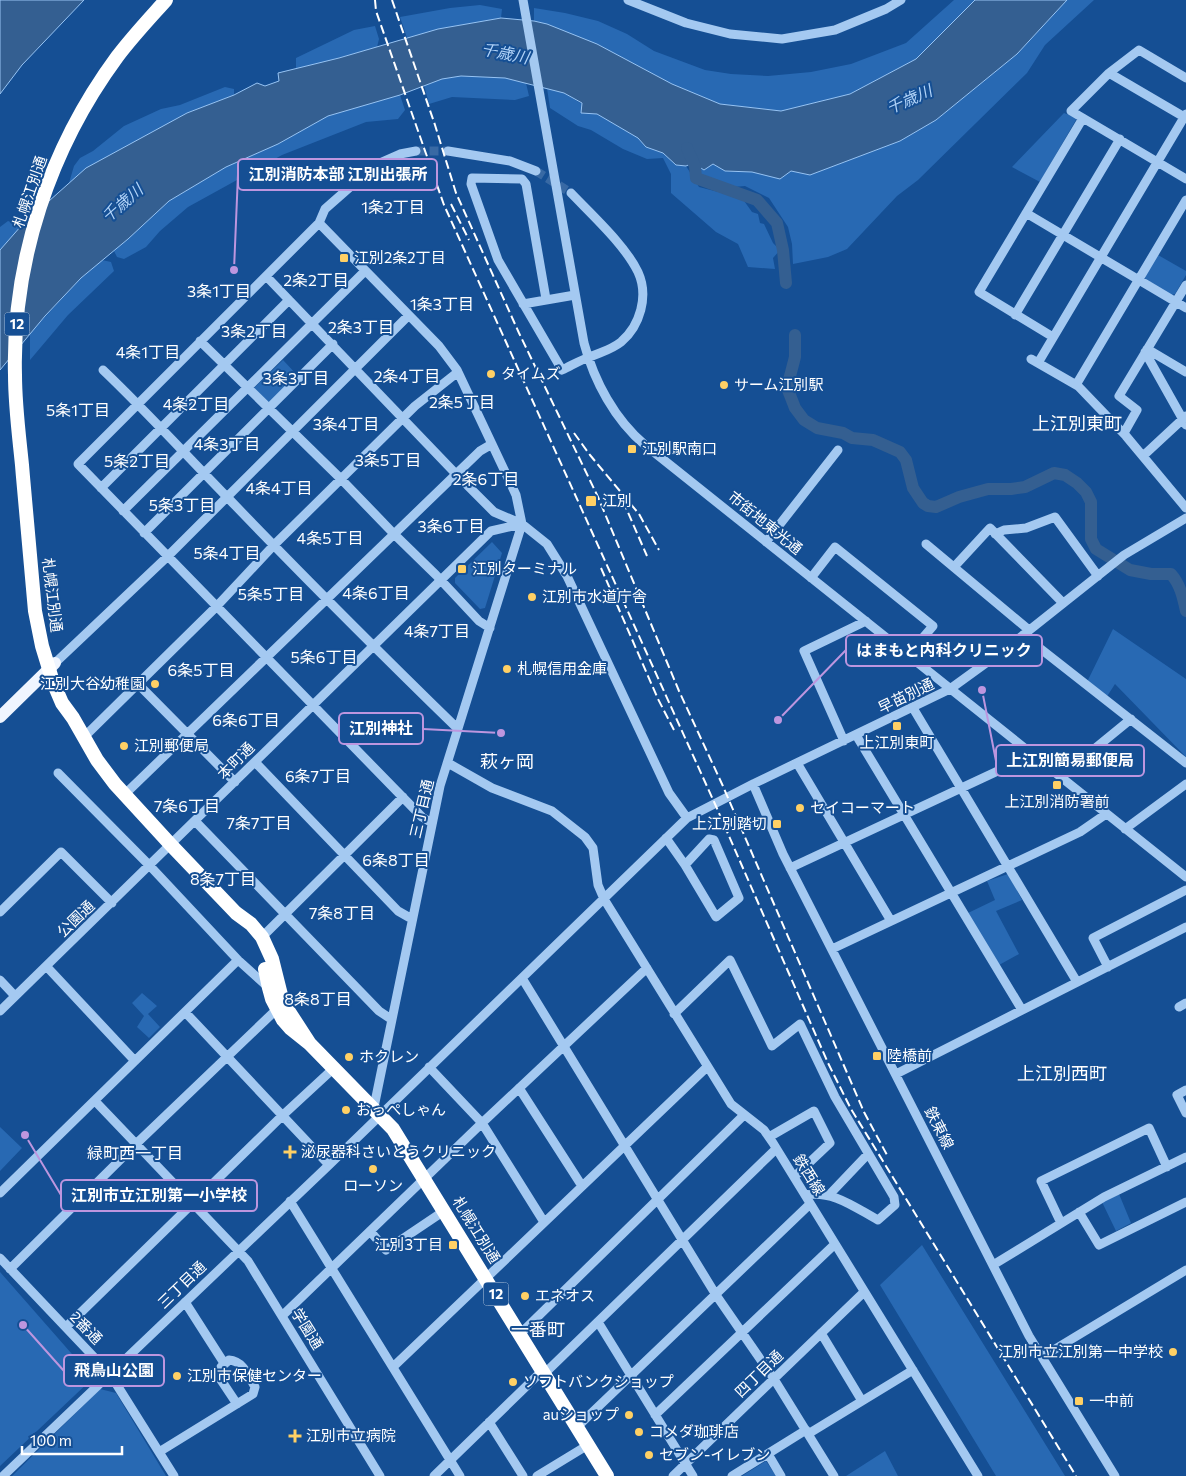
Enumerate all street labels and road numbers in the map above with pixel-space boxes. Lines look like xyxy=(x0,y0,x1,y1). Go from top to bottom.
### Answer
street label: 札幌江別通 xyxy=(8,153,50,230)
road number: 12 xyxy=(4,312,30,336)
street label: 市街地東光通 xyxy=(725,487,806,558)
street label: 札幌江別通 xyxy=(39,557,66,633)
street label: 早苗別通 xyxy=(875,674,936,716)
street label: 本町通 xyxy=(213,738,258,783)
street label: 三丁目通 xyxy=(406,778,437,840)
street label: 公園通 xyxy=(53,896,98,940)
street label: 鉄東線 xyxy=(922,1103,958,1152)
street label: 鉄西線 xyxy=(790,1151,829,1198)
street label: 札幌江別通 xyxy=(449,1193,504,1266)
street label: 三丁目通 xyxy=(153,1257,209,1312)
road number: 12 xyxy=(484,1282,508,1306)
street label: 学園通 xyxy=(288,1305,327,1352)
street label: 2番通 xyxy=(67,1307,107,1347)
street label: 四丁目通 xyxy=(730,1346,786,1401)

